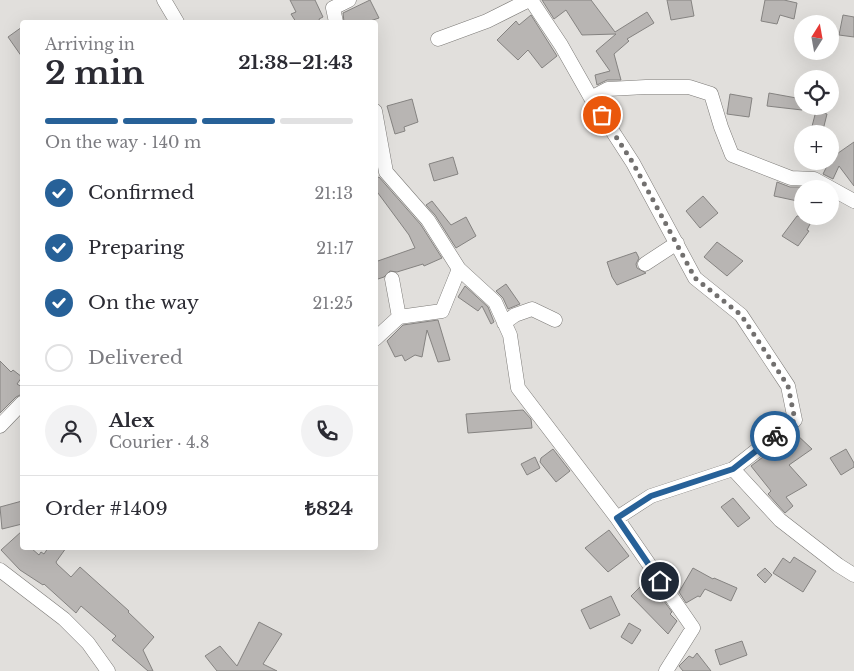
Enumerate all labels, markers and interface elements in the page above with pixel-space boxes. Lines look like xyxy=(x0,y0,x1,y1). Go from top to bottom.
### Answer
north arrow xyxy=(794,15,839,60)
map controls xyxy=(794,15,839,225)
text: Arriving in xyxy=(45,34,135,54)
text: 21:38–21:43 xyxy=(238,51,353,74)
text: 2 min xyxy=(45,53,145,93)
button: locate xyxy=(794,70,839,115)
pin xyxy=(581,94,623,136)
icon: bag xyxy=(588,101,616,129)
button: + xyxy=(794,125,839,170)
text: On the way · 140 m xyxy=(45,132,201,152)
icon: check xyxy=(45,179,73,207)
button: − xyxy=(794,180,839,225)
text: Confirmed xyxy=(88,181,194,204)
text: 21:13 xyxy=(314,183,353,203)
icon: check xyxy=(45,234,73,262)
text: Preparing xyxy=(88,236,184,259)
text: 21:17 xyxy=(316,238,353,258)
icon: check xyxy=(45,289,73,317)
text: On the way xyxy=(88,291,199,314)
text: 21:25 xyxy=(313,293,353,313)
text: Delivered xyxy=(88,346,183,369)
button: person xyxy=(45,405,97,457)
button: phone xyxy=(301,405,353,457)
text: Alex xyxy=(109,409,154,432)
courier xyxy=(750,411,800,461)
icon: bike xyxy=(761,422,789,450)
text: Courier · 4.8 xyxy=(109,432,210,452)
text: Order #1409 xyxy=(45,497,168,520)
text: ₺824 xyxy=(305,497,353,520)
pin xyxy=(639,560,681,602)
icon: home xyxy=(646,567,674,595)

